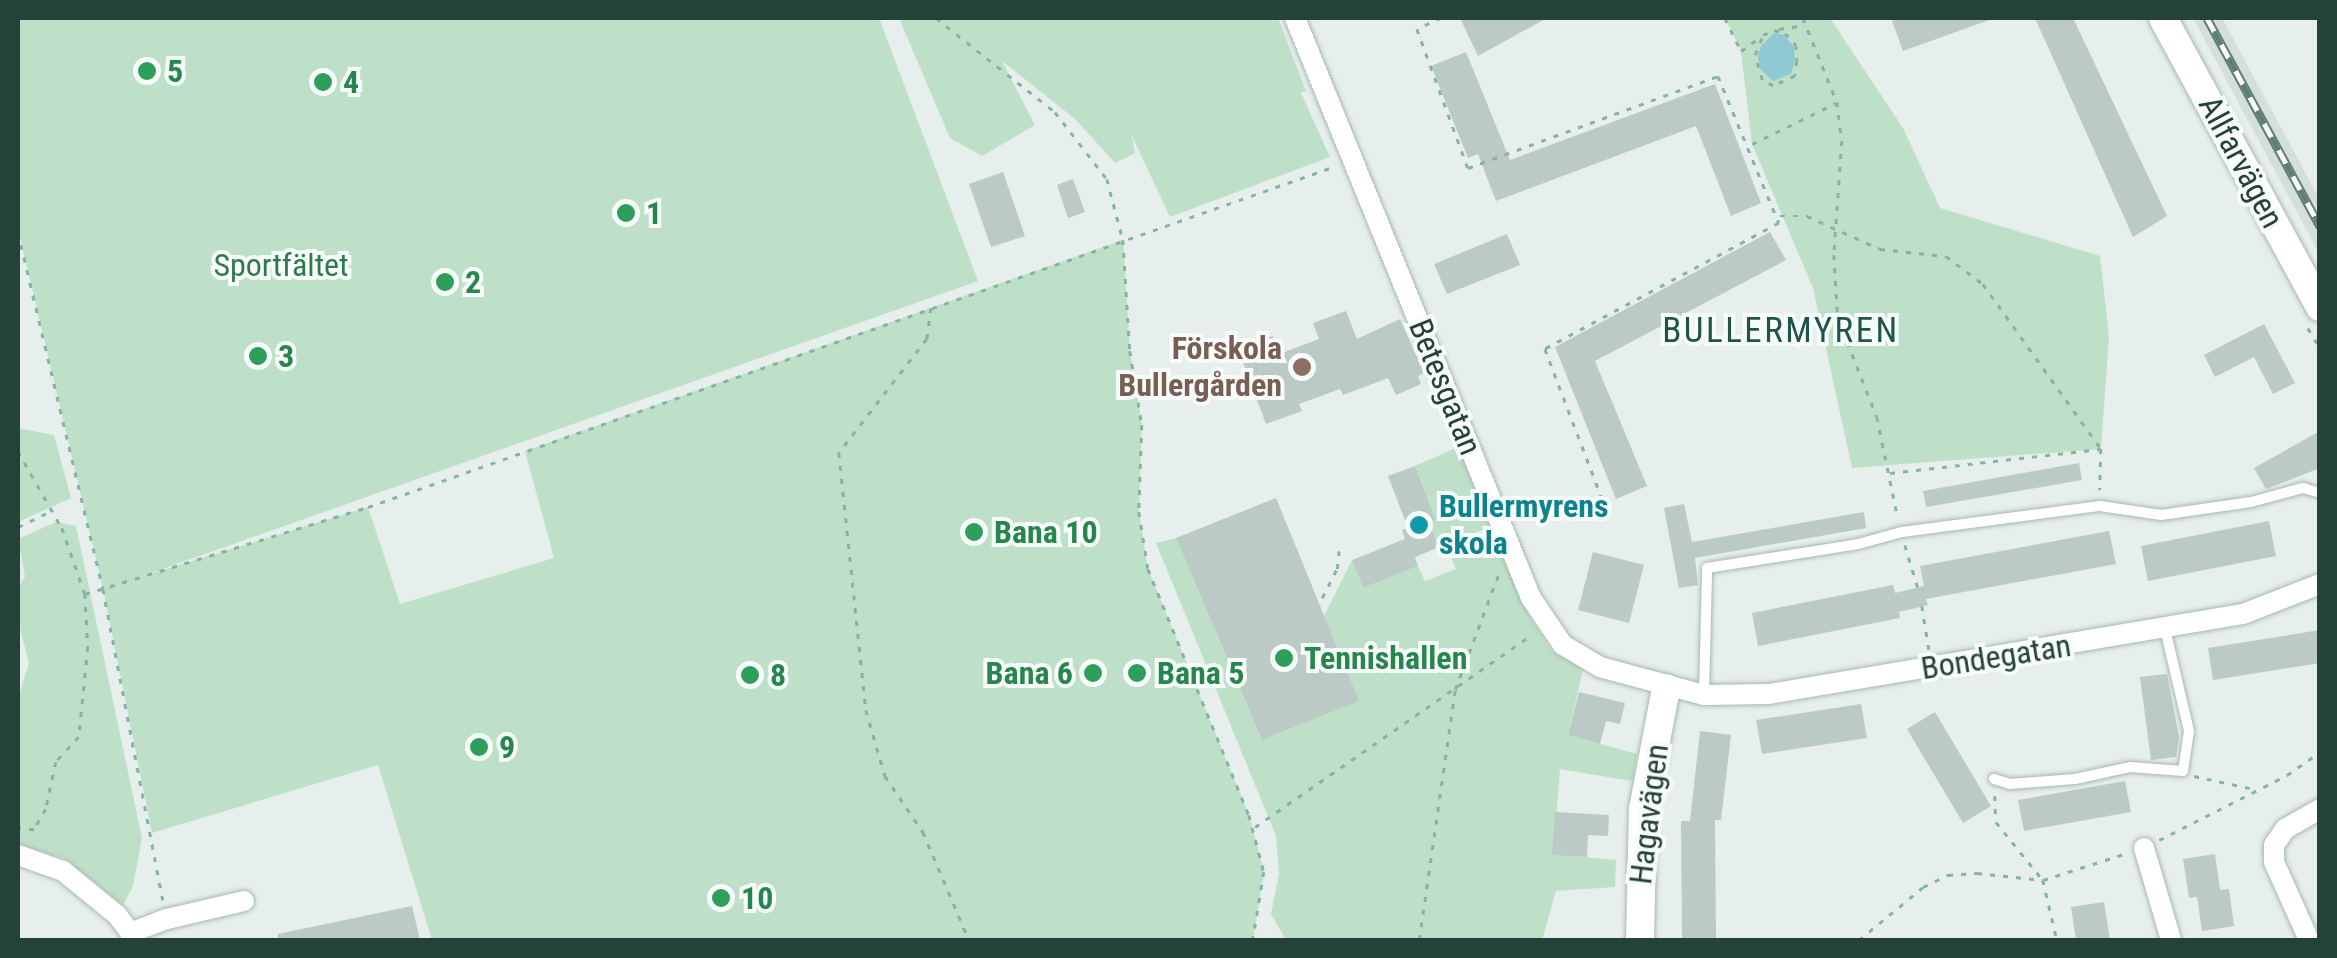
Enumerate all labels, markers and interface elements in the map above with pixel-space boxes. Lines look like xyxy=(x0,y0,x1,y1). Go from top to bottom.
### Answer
place label: 5 xyxy=(167,52,183,90)
marker: 5 xyxy=(136,60,158,82)
place label: 4 xyxy=(343,63,359,101)
marker: 4 xyxy=(312,71,334,93)
street label: Allfarvägen xyxy=(2190,90,2292,234)
place label: 1 xyxy=(646,194,662,232)
marker: 1 xyxy=(615,202,637,224)
park label: Sportfältet xyxy=(213,246,349,284)
place label: 2 xyxy=(465,263,481,301)
marker: 2 xyxy=(434,271,456,293)
district label: BULLERMYREN xyxy=(1662,310,1900,352)
street label: Betesgatan xyxy=(1400,314,1490,460)
place label: Förskola Bullergården xyxy=(1118,330,1282,405)
place label: 3 xyxy=(278,337,294,375)
marker: 3 xyxy=(247,345,269,367)
marker: Förskola Bullergården xyxy=(1291,356,1313,378)
place label: Bullermyrens skola xyxy=(1439,488,1609,563)
place label: Bana 10 xyxy=(994,513,1098,551)
marker: Bullermyrens skola xyxy=(1408,514,1430,536)
marker: Bana 10 xyxy=(963,521,985,543)
street label: Bondegatan xyxy=(1918,626,2074,688)
place label: Tennishallen xyxy=(1304,639,1467,677)
marker: Tennishallen xyxy=(1273,647,1295,669)
place label: Bana 6 xyxy=(986,654,1073,692)
place label: Bana 5 xyxy=(1157,654,1244,692)
place label: 8 xyxy=(770,656,786,694)
marker: Bana 6 xyxy=(1082,662,1104,684)
marker: Bana 5 xyxy=(1126,662,1148,684)
marker: 8 xyxy=(739,664,761,686)
place label: 9 xyxy=(499,728,515,766)
marker: 9 xyxy=(468,736,490,758)
street label: Hagavägen xyxy=(1621,742,1677,886)
place label: 10 xyxy=(741,879,773,917)
marker: 10 xyxy=(710,887,732,909)

